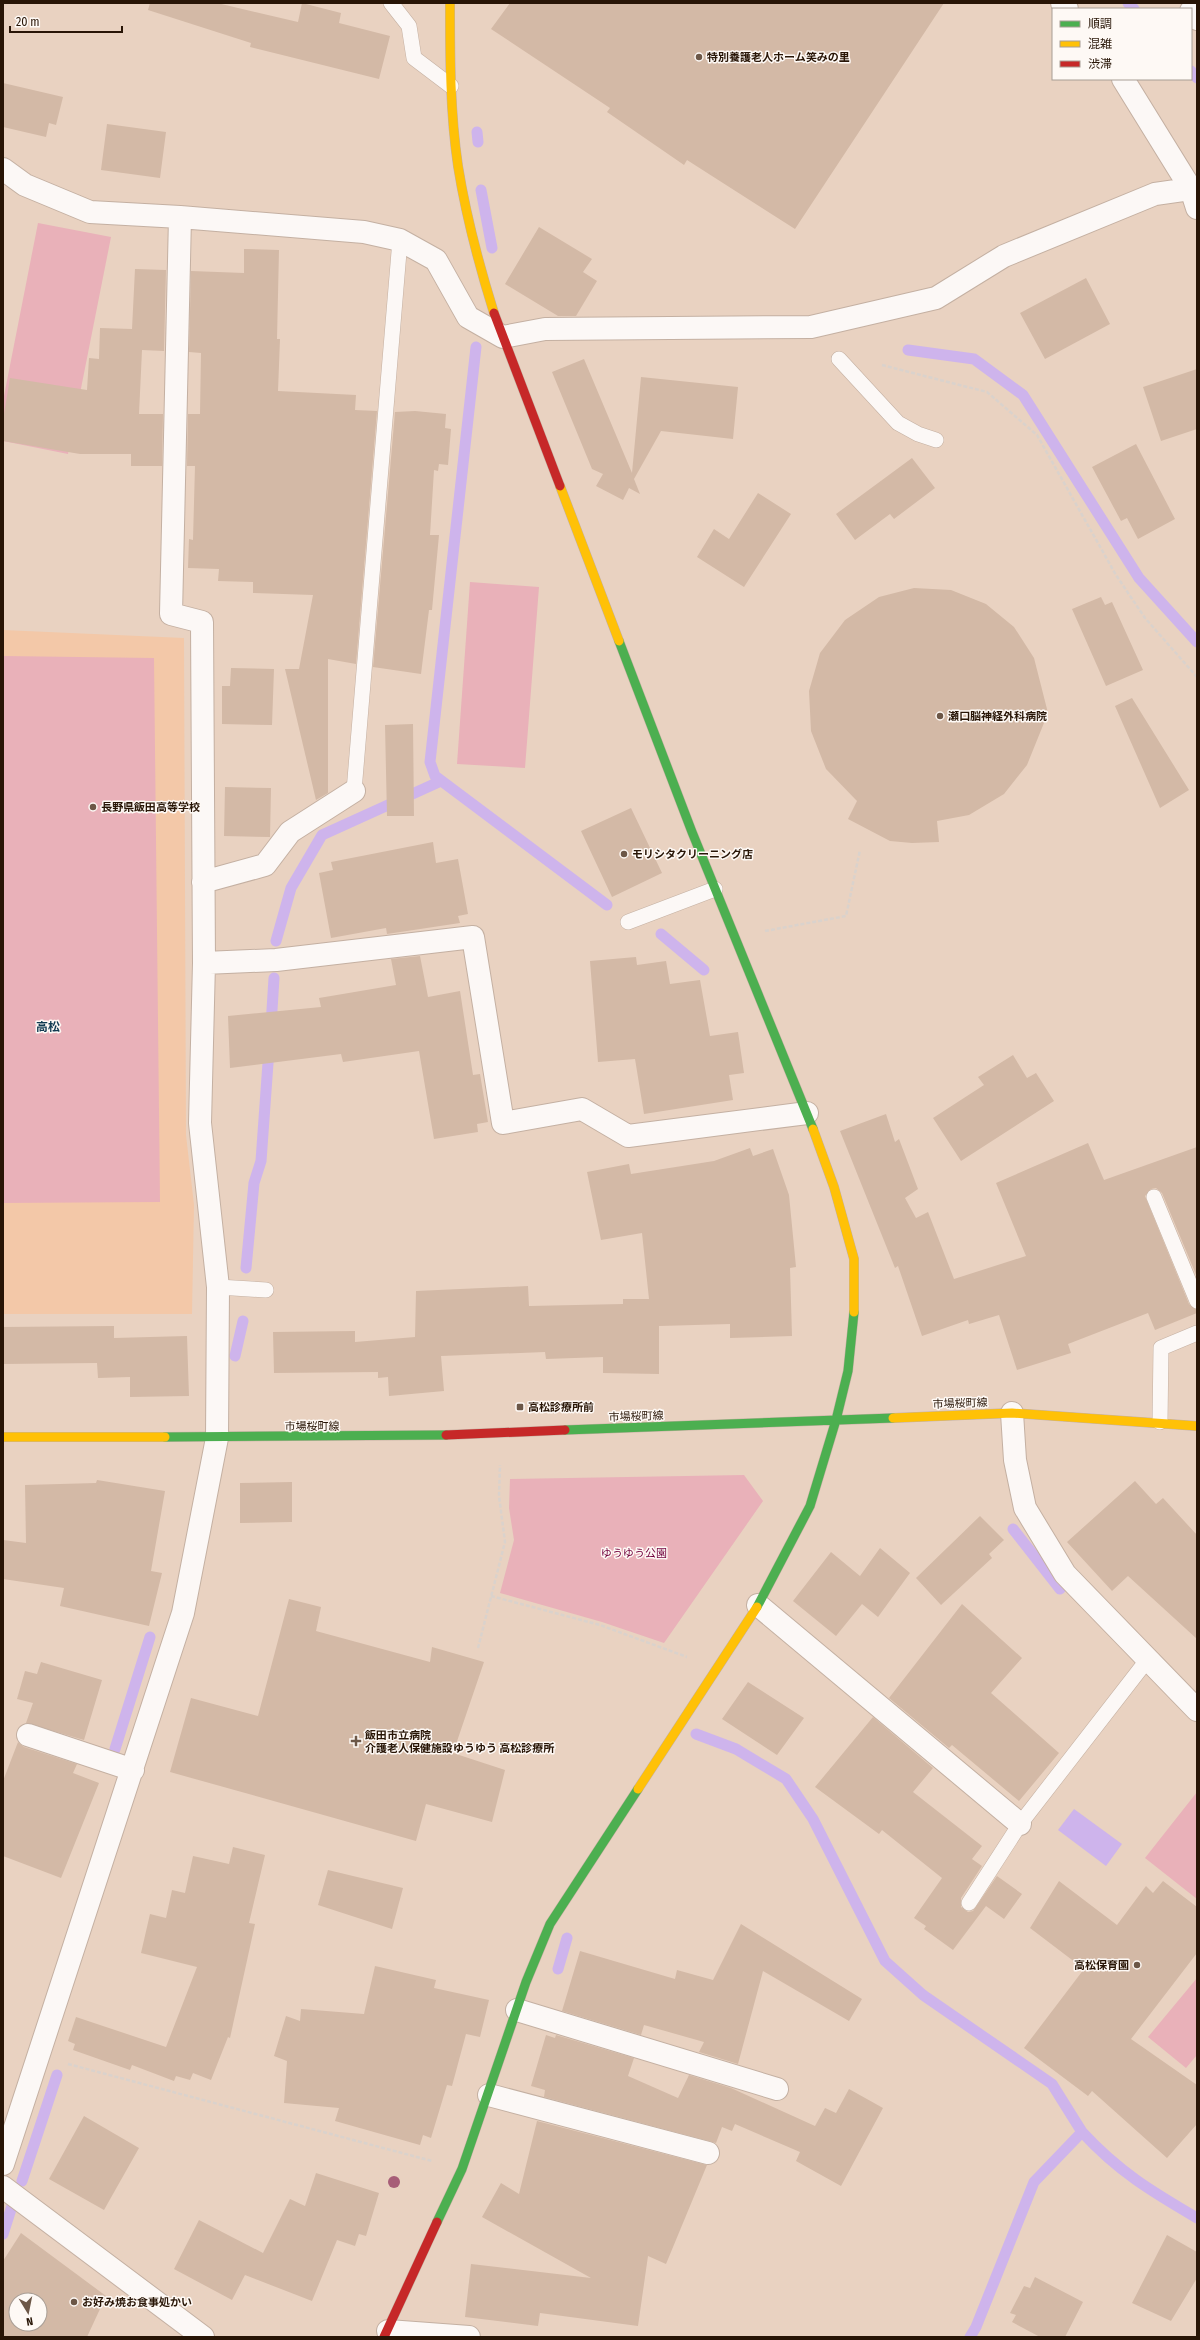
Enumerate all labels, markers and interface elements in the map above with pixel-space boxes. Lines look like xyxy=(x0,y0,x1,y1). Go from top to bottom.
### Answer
scale bar xyxy=(10,8,122,34)
legend xyxy=(1052,8,1192,80)
text: 20 m xyxy=(16,15,40,29)
text: 順調 xyxy=(1088,17,1112,31)
text: 混雑 xyxy=(1088,37,1112,51)
place label: 特別養護老人ホーム笑みの里 xyxy=(707,51,850,64)
marker: 特別養護老人ホーム笑みの里 xyxy=(694,52,704,62)
text: 渋滞 xyxy=(1088,57,1112,71)
place label: 瀬口脳神経外科病院 xyxy=(948,710,1047,723)
marker: 瀬口脳神経外科病院 xyxy=(935,711,945,721)
place label: 長野県飯田高等学校 xyxy=(101,801,200,814)
marker: 長野県飯田高等学校 xyxy=(88,802,98,812)
place label: モリシタクリーニング店 xyxy=(632,848,753,861)
marker: モリシタクリーニング店 xyxy=(619,849,629,859)
district label: 高松 xyxy=(36,1020,60,1034)
street label: 市場桜町線 xyxy=(932,1396,988,1411)
place label: 高松診療所前 xyxy=(528,1401,594,1414)
marker: 高松診療所前 xyxy=(515,1402,525,1412)
street label: 市場桜町線 xyxy=(608,1409,664,1424)
street label: 市場桜町線 xyxy=(285,1420,340,1433)
park label: ゆうゆう公園 xyxy=(601,1547,667,1560)
place label: 飯田市立病院 介護老人保健施設ゆうゆう 高松診療所 xyxy=(364,1729,554,1755)
marker: 飯田市立病院 介護老人保健施設ゆうゆう 高松診療所 xyxy=(350,1735,362,1747)
place label: 高松保育園 xyxy=(1074,1959,1129,1972)
marker: 高松保育園 xyxy=(1132,1960,1142,1970)
north arrow xyxy=(8,2292,48,2332)
place label: お好み焼お食事処かい xyxy=(82,2296,192,2309)
marker: お好み焼お食事処かい xyxy=(69,2297,79,2307)
text: N xyxy=(25,2314,34,2328)

